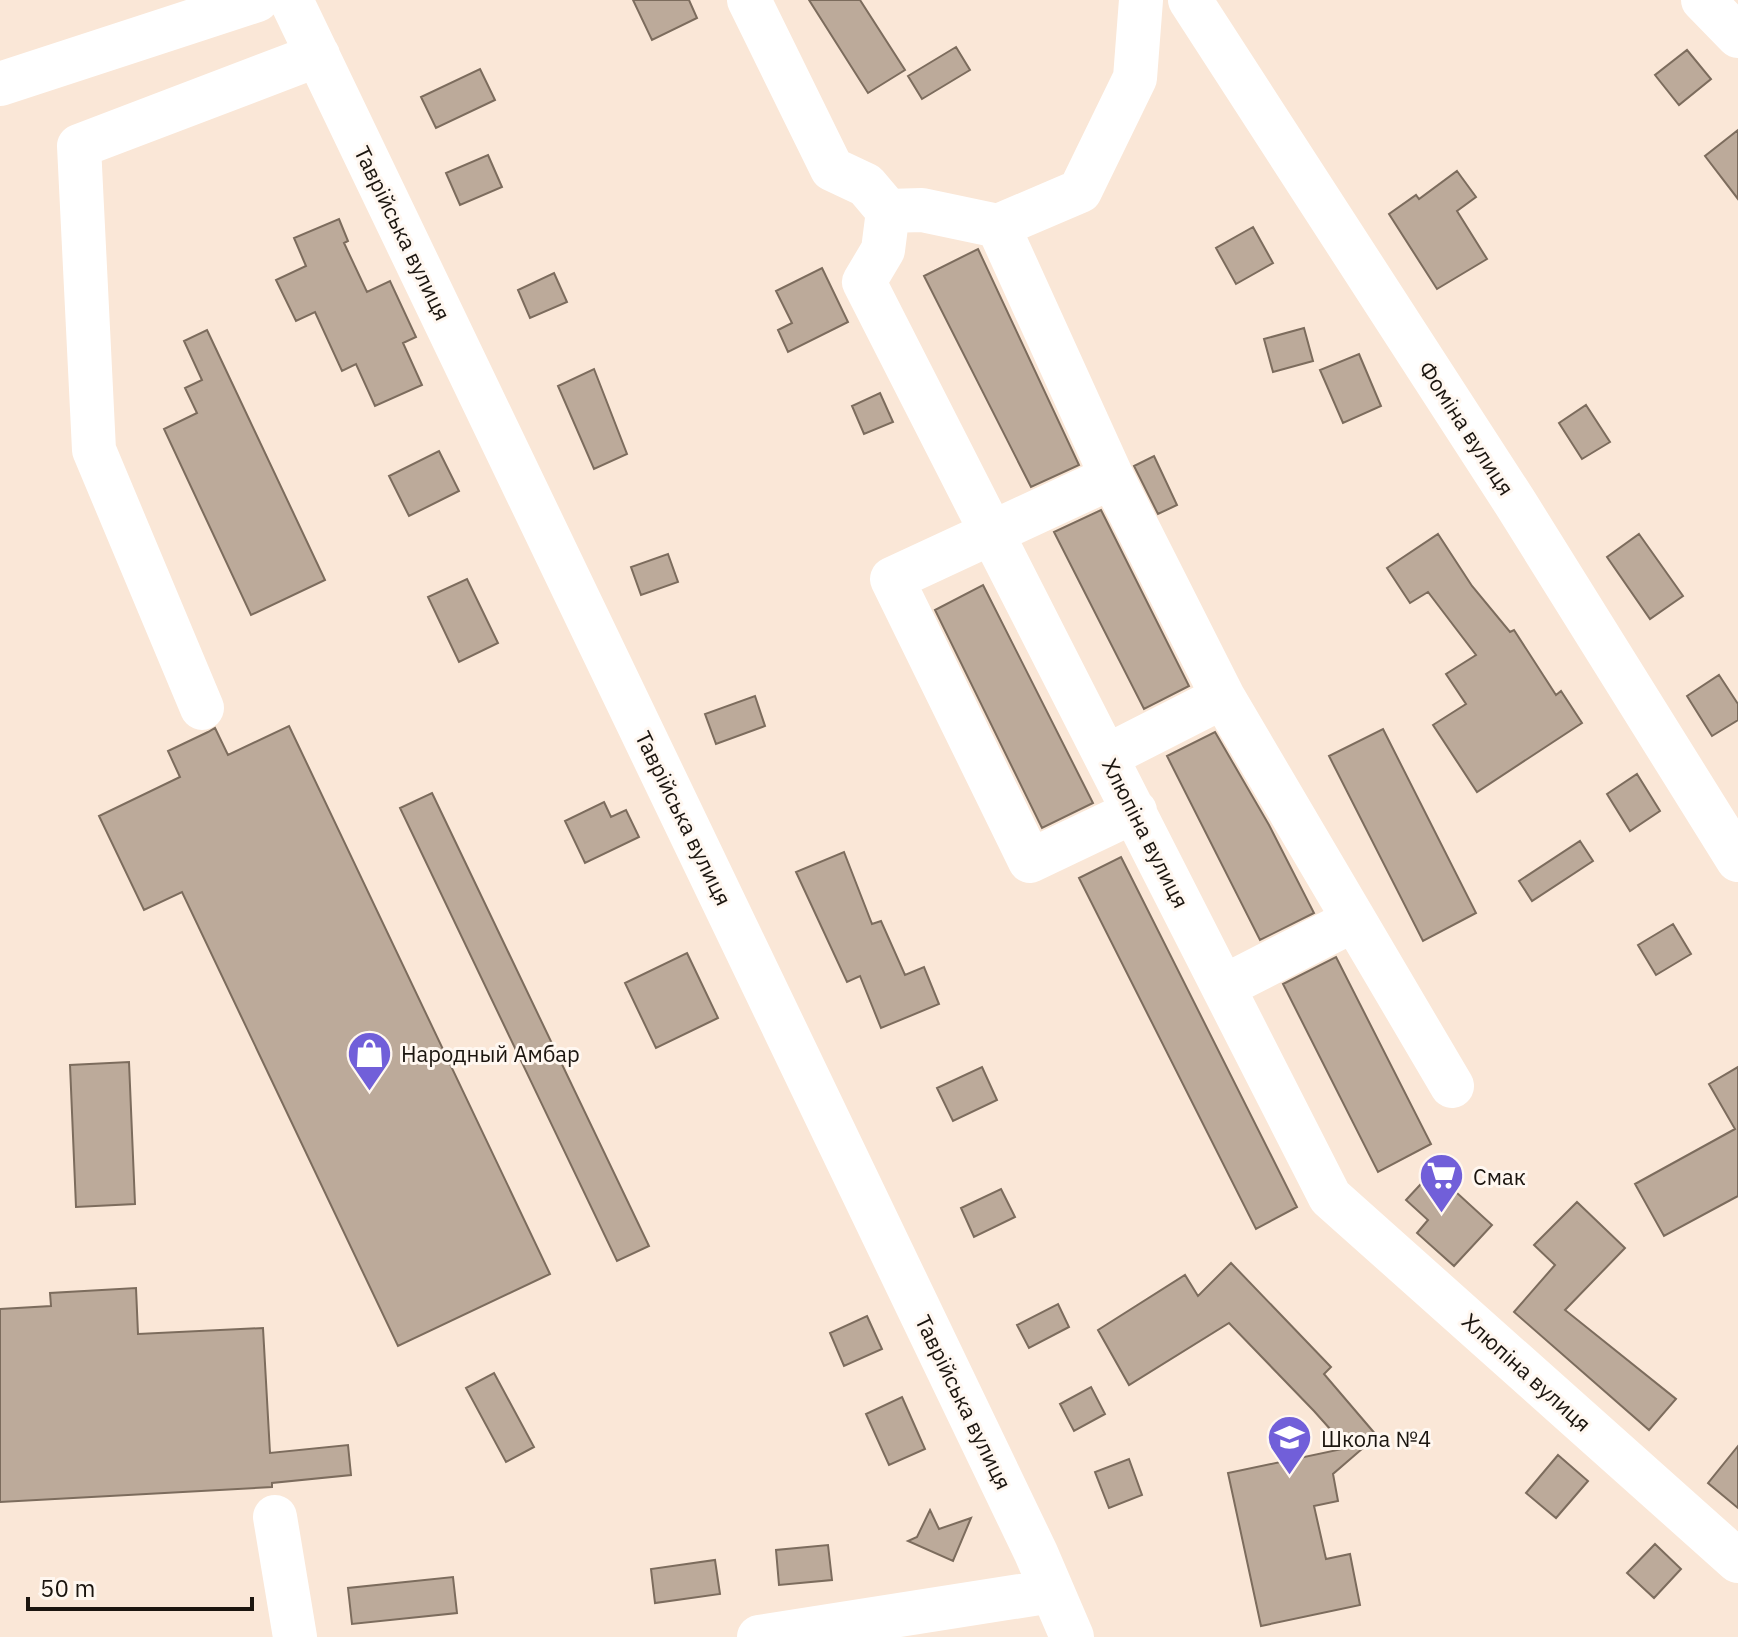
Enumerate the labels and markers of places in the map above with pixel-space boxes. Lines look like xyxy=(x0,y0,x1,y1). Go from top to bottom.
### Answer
shop icon: Народный Амбар xyxy=(346,1029,394,1092)
place label: Народный Амбар xyxy=(401,1039,580,1068)
supermarket icon: Смак xyxy=(1418,1152,1466,1215)
place label: Смак xyxy=(1473,1162,1526,1191)
school or university icon: Школа №4 xyxy=(1266,1414,1314,1477)
place label: Школа №4 xyxy=(1321,1424,1431,1453)

